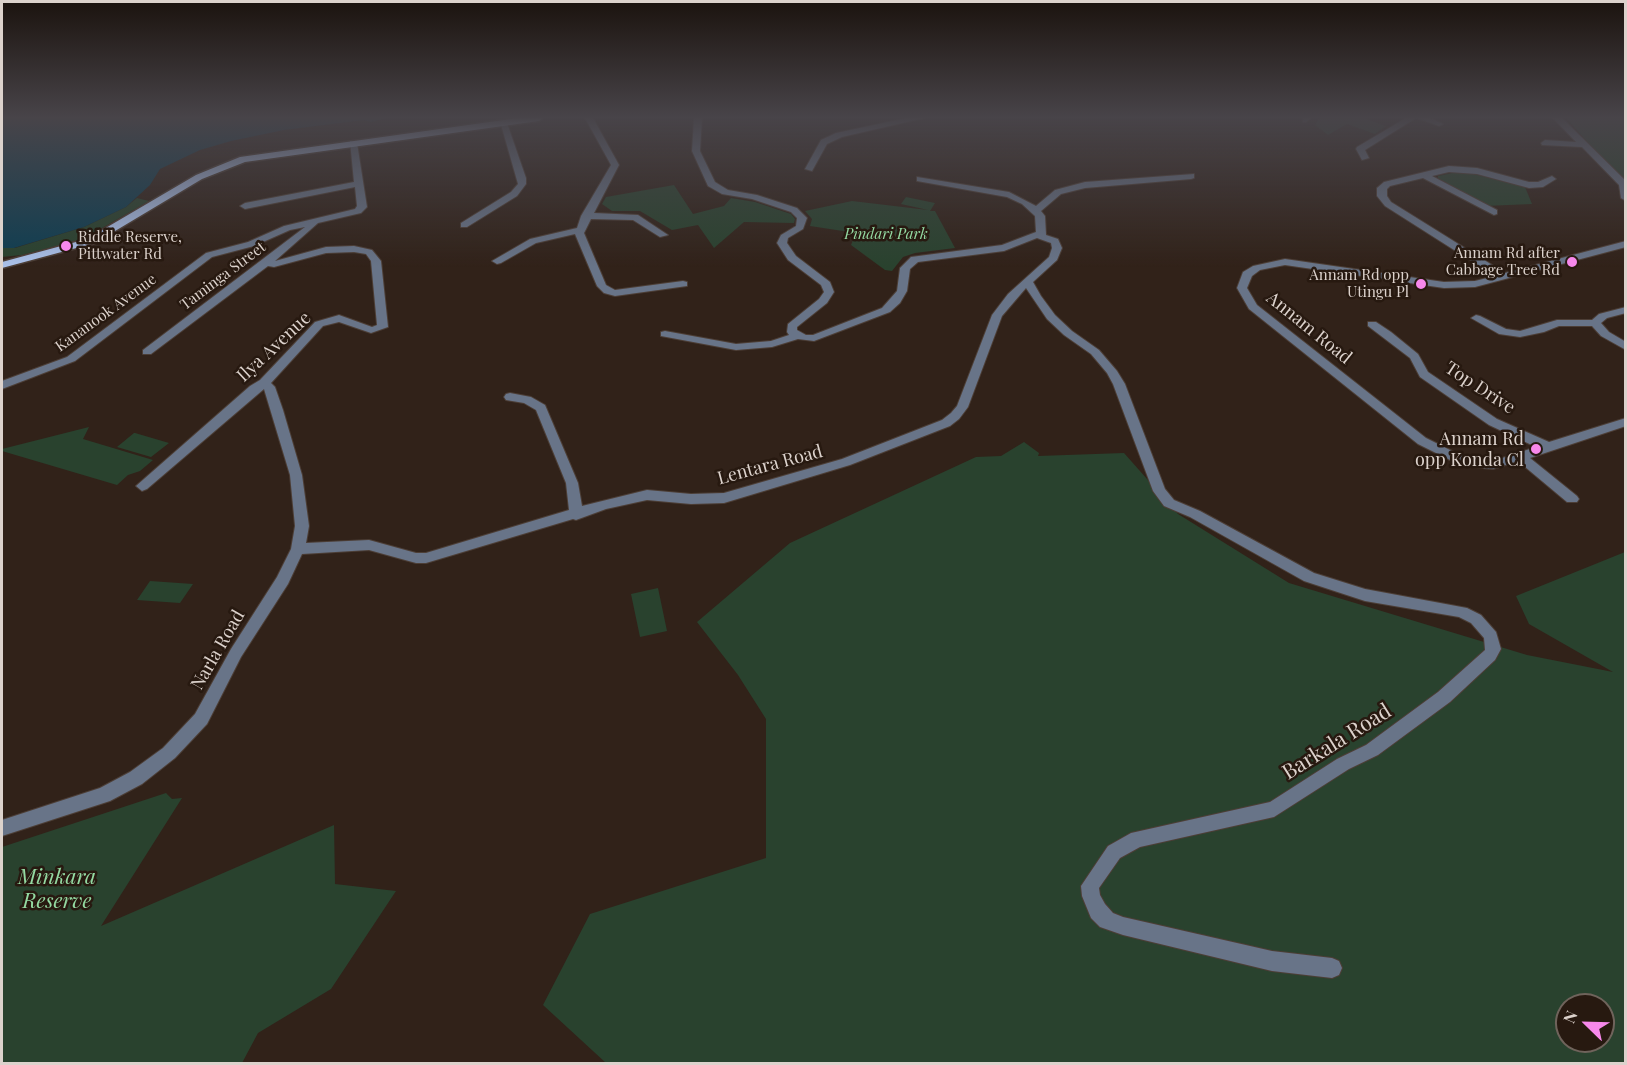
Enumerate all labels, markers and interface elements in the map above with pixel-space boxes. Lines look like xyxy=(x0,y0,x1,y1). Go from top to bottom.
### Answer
park label: Pindari Park xyxy=(844,225,928,243)
place label: Riddle Reserve, Pittwater Rd xyxy=(78,228,182,263)
street label: Taminga Street xyxy=(177,238,269,314)
marker: Riddle Reserve, Pittwater Rd xyxy=(59,239,73,253)
place label: Annam Rd after Cabbage Tree Rd xyxy=(1446,244,1560,279)
marker: Annam Rd after Cabbage Tree Rd xyxy=(1565,255,1579,269)
place label: Annam Rd opp Utingu Pl xyxy=(1309,266,1409,301)
street label: Kananook Avenue xyxy=(52,270,160,356)
marker: Annam Rd opp Utingu Pl xyxy=(1414,277,1428,291)
street label: Annam Road xyxy=(1262,287,1356,369)
street label: Ilya Avenue xyxy=(233,307,315,387)
street label: Top Drive xyxy=(1441,357,1519,419)
place label: Annam Rd opp Konda Cl xyxy=(1415,428,1524,470)
street label: Lentara Road xyxy=(715,441,825,489)
marker: Annam Rd opp Konda Cl xyxy=(1529,442,1543,456)
street label: Narla Road xyxy=(187,606,249,694)
street label: Barkala Road xyxy=(1278,699,1396,785)
park label: Minkara Reserve xyxy=(18,864,96,914)
north arrow xyxy=(1555,993,1615,1053)
text: N xyxy=(1558,1007,1582,1026)

